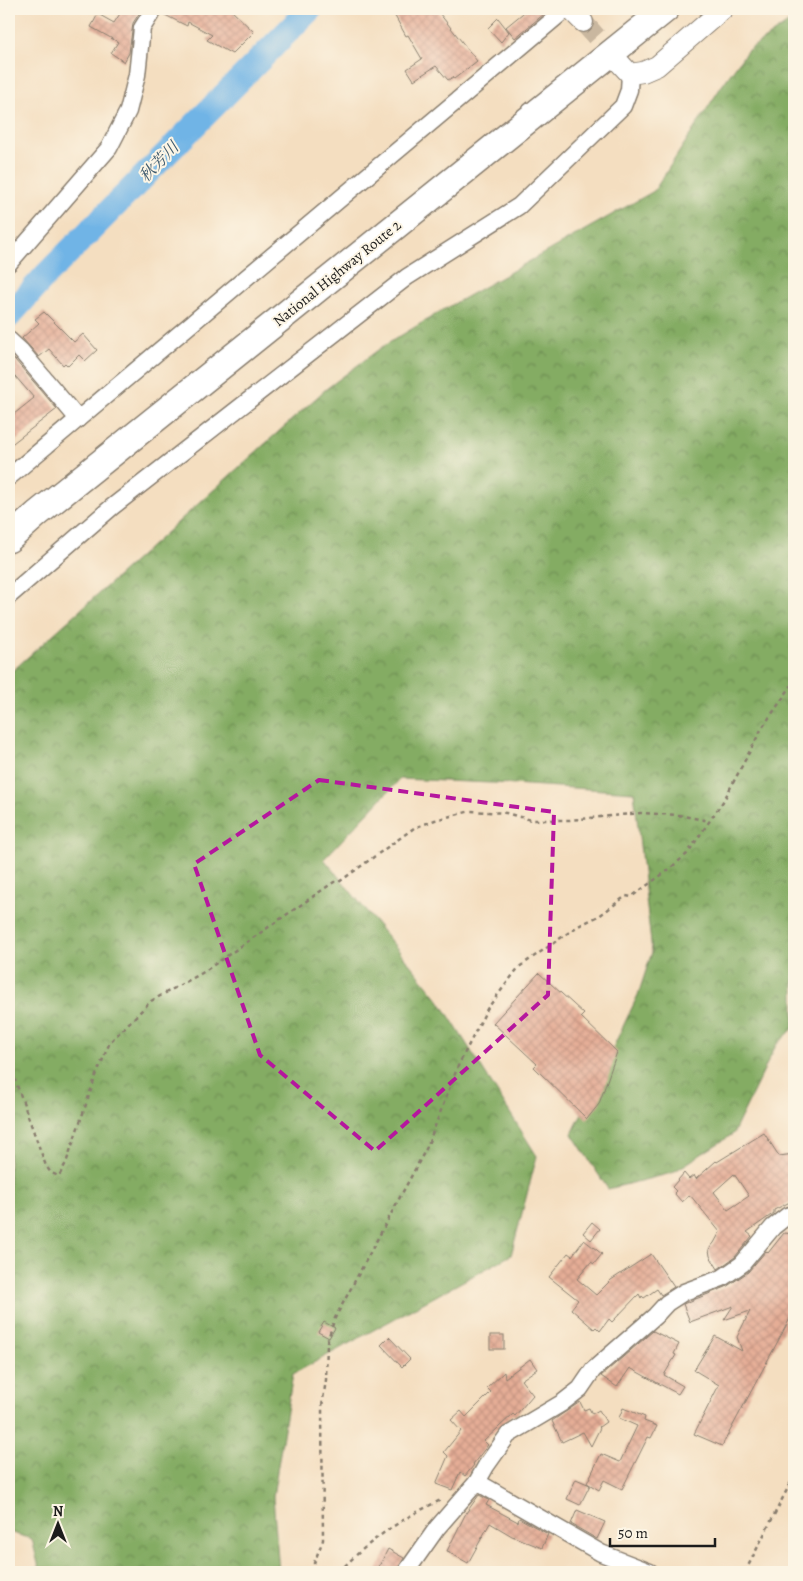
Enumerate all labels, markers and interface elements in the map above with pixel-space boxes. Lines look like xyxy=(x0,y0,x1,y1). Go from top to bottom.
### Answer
water label: 秋芳川 xyxy=(134,136,185,187)
street label: National Highway Route 2 xyxy=(269,215,405,331)
north arrow xyxy=(32,1498,82,1548)
text: N xyxy=(53,1502,63,1521)
scale bar xyxy=(610,1516,716,1548)
text: 50 m xyxy=(618,1523,648,1543)

